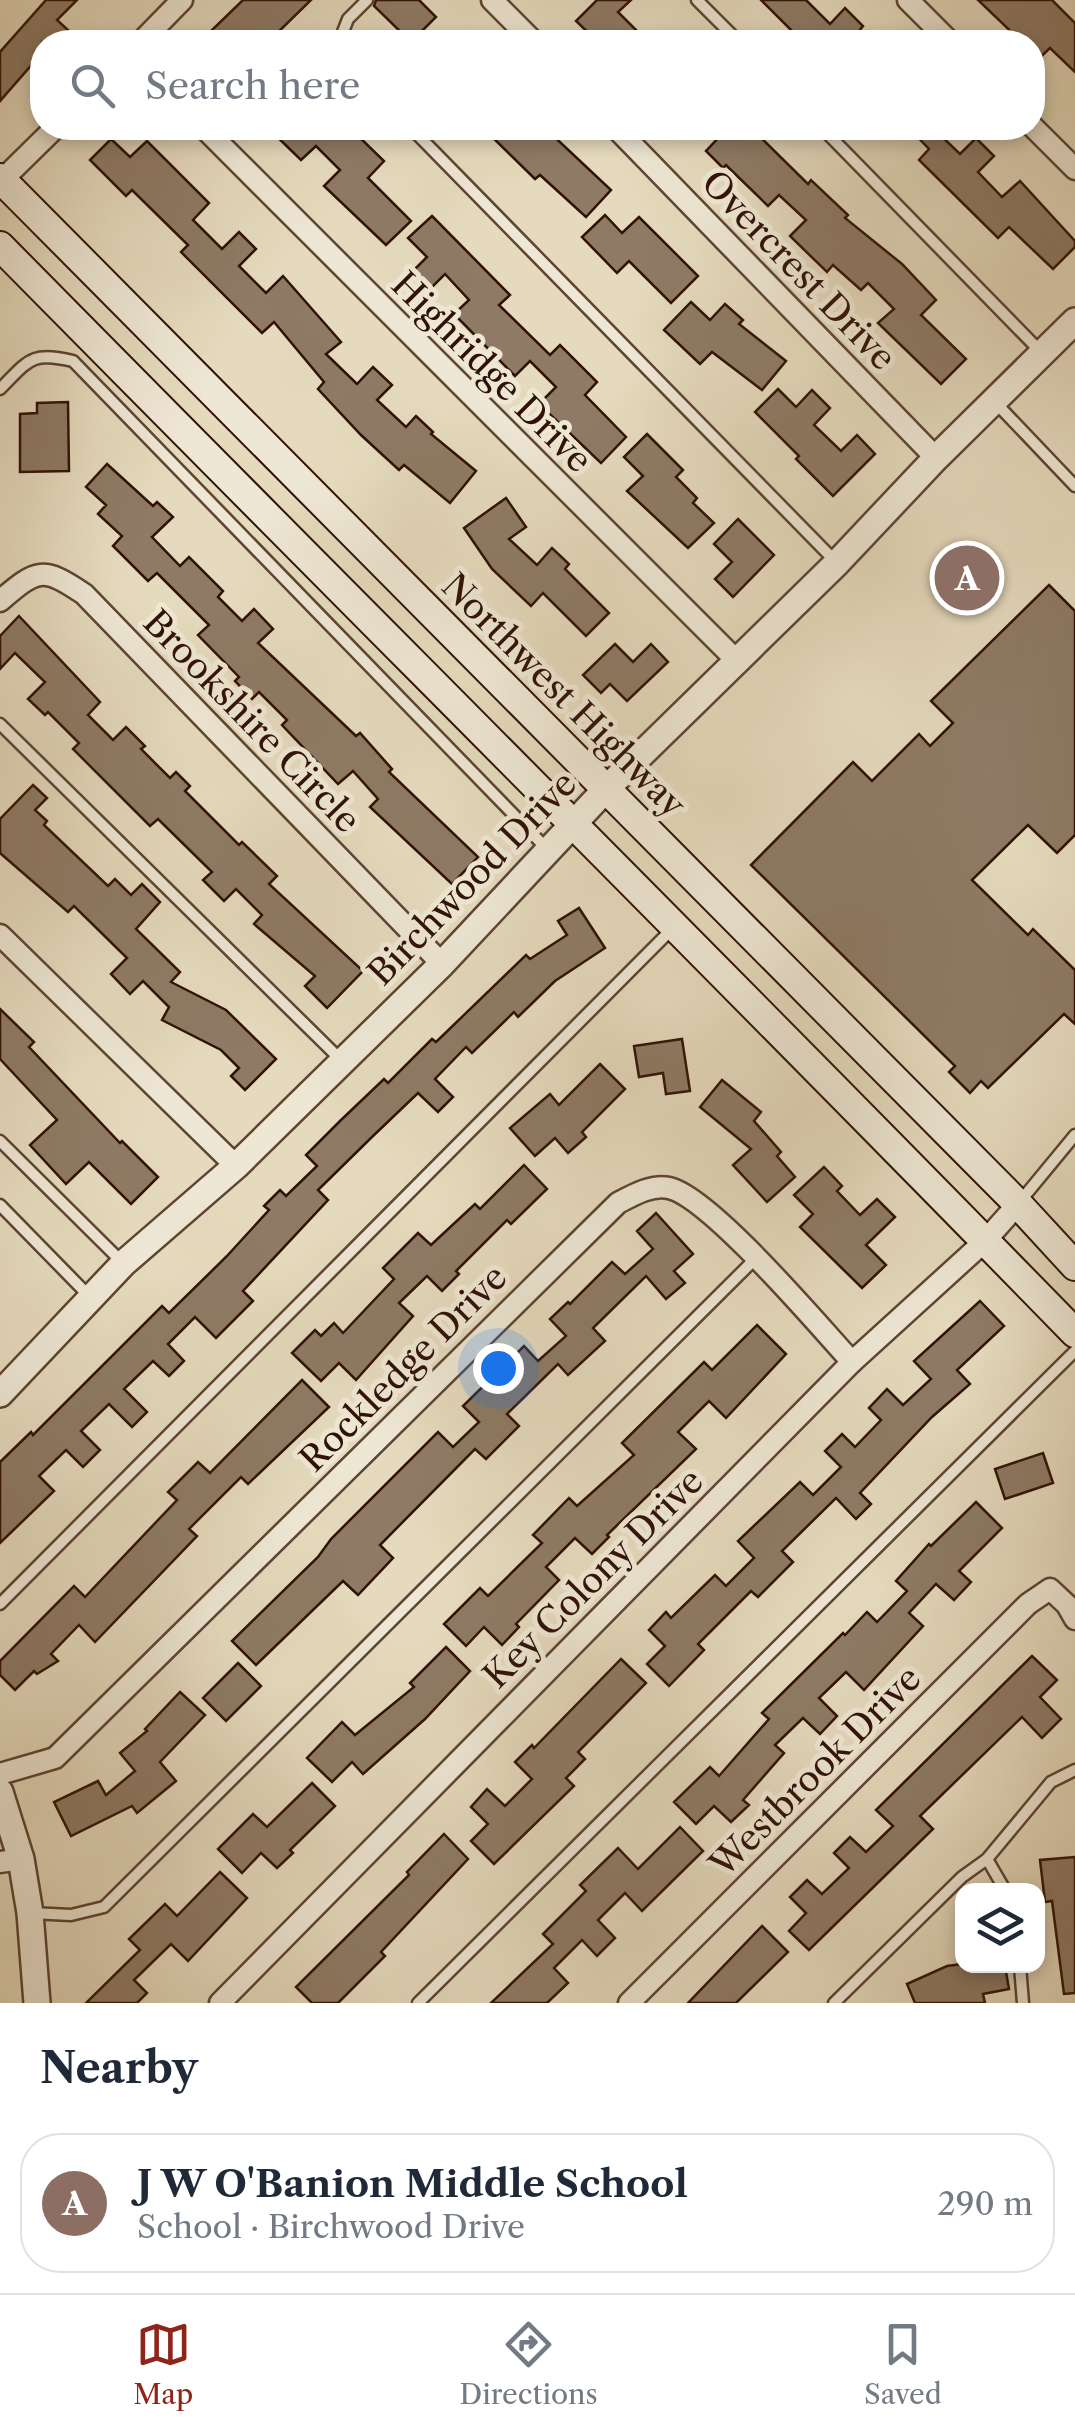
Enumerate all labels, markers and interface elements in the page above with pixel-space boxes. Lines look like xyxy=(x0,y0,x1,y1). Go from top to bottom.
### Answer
search box xyxy=(30,30,1045,140)
icon: search xyxy=(65,58,120,113)
text: Search here xyxy=(145,62,360,109)
street label: Overcrest Drive xyxy=(693,161,905,379)
street label: Highridge Drive xyxy=(383,263,601,481)
pin: A xyxy=(934,540,1000,616)
street label: Northwest Highway xyxy=(433,564,695,826)
street label: Brookshire Circle xyxy=(135,601,369,841)
street label: Birchwood Drive xyxy=(359,762,585,994)
street label: Rockledge Drive xyxy=(291,1256,515,1480)
your location xyxy=(473,1343,524,1394)
street label: Key Colony Drive xyxy=(474,1459,712,1697)
street label: Westbrook Drive xyxy=(700,1657,929,1886)
map controls xyxy=(955,1883,1045,1973)
button: layers xyxy=(955,1883,1045,1973)
text: Nearby xyxy=(40,2042,198,2094)
text: J W O'Banion Middle School xyxy=(137,2160,688,2207)
text: A xyxy=(62,2184,87,2223)
text: 290 m xyxy=(937,2184,1033,2223)
text: School · Birchwood Drive xyxy=(137,2207,525,2246)
tab: Map xyxy=(133,2317,193,2411)
tab: Directions xyxy=(459,2317,598,2411)
tab: Saved xyxy=(864,2317,942,2411)

